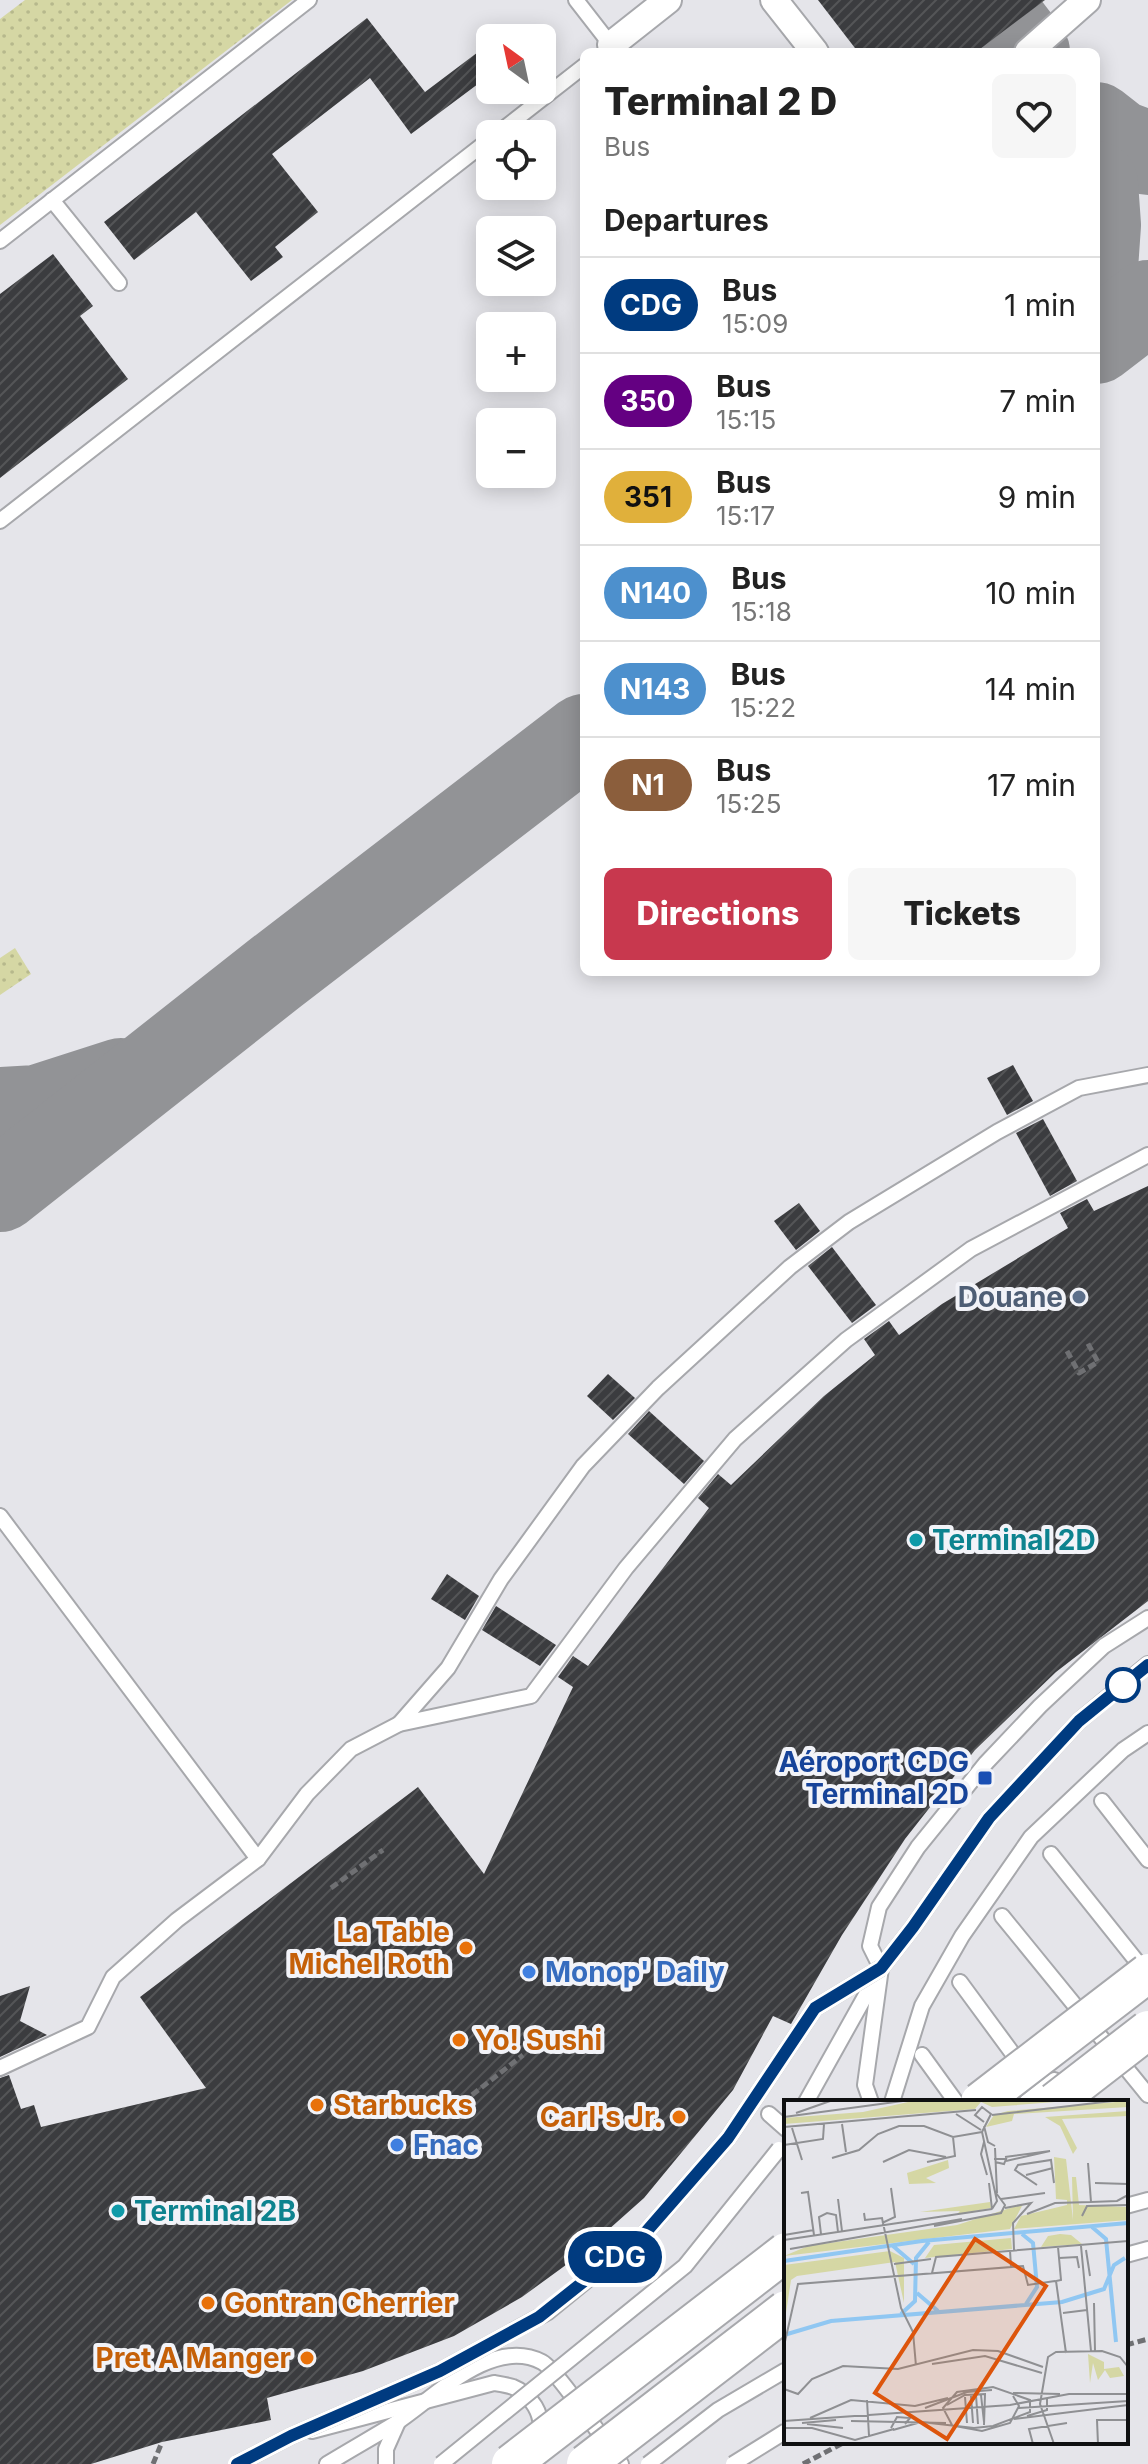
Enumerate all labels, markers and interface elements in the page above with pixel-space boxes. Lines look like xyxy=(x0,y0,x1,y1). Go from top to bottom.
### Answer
north arrow xyxy=(476,24,556,104)
map controls xyxy=(476,24,556,488)
button: heart xyxy=(992,74,1076,158)
text: Terminal 2 D xyxy=(604,78,837,124)
button: locate xyxy=(476,120,556,200)
text: Bus xyxy=(604,131,650,162)
text: Departures xyxy=(604,202,769,238)
button: layers xyxy=(476,216,556,296)
text: Bus xyxy=(722,272,777,308)
text: 1 min xyxy=(1004,287,1076,323)
text: CDG xyxy=(620,288,682,322)
text: 15:09 xyxy=(722,308,788,339)
button: + xyxy=(476,312,556,392)
text: Bus xyxy=(716,368,771,404)
text: 7 min xyxy=(999,383,1076,419)
text: 350 xyxy=(621,384,675,418)
text: 15:15 xyxy=(716,404,776,435)
button: − xyxy=(476,408,556,488)
text: Bus xyxy=(716,464,771,500)
text: 9 min xyxy=(998,479,1076,515)
text: 351 xyxy=(624,480,672,514)
text: 15:17 xyxy=(716,500,775,531)
text: Bus xyxy=(731,560,787,596)
text: 10 min xyxy=(985,575,1076,611)
text: N140 xyxy=(620,576,691,610)
text: 15:18 xyxy=(731,596,792,627)
text: Bus xyxy=(730,656,786,692)
text: 14 min xyxy=(985,671,1076,707)
text: N143 xyxy=(620,672,690,706)
text: 15:22 xyxy=(730,692,796,723)
text: Bus xyxy=(716,752,771,788)
text: 17 min xyxy=(987,767,1076,803)
text: N1 xyxy=(631,768,665,802)
text: 15:25 xyxy=(716,788,782,819)
button: Directions xyxy=(604,868,832,960)
button: Tickets xyxy=(848,868,1076,960)
place label: Douane xyxy=(958,1280,1063,1314)
marker: Douane xyxy=(1070,1288,1088,1306)
place label: Terminal 2D xyxy=(932,1523,1096,1557)
marker: Terminal 2D xyxy=(907,1531,925,1549)
unlabelled marker xyxy=(1106,1668,1140,1702)
place label: Aéroport CDG Terminal 2D xyxy=(779,1745,969,1811)
marker: Aéroport CDG Terminal 2D xyxy=(976,1769,994,1787)
place label: La Table Michel Roth xyxy=(289,1915,450,1981)
marker: La Table Michel Roth xyxy=(457,1939,475,1957)
place label: Monop' Daily xyxy=(545,1955,725,1989)
marker: Monop' Daily xyxy=(520,1963,538,1981)
place label: Yo! Sushi xyxy=(475,2023,602,2057)
marker: Yo! Sushi xyxy=(450,2031,468,2049)
place label: Starbucks xyxy=(333,2088,473,2122)
marker: Starbucks xyxy=(308,2096,326,2114)
place label: Carl's Jr. xyxy=(540,2100,663,2134)
inset map xyxy=(784,2100,1128,2444)
marker: Carl's Jr. xyxy=(670,2108,688,2126)
place label: Fnac xyxy=(413,2128,479,2162)
marker: Fnac xyxy=(388,2136,406,2154)
place label: Terminal 2B xyxy=(134,2194,296,2228)
marker: Terminal 2B xyxy=(109,2202,127,2220)
line badge: CDG xyxy=(569,2231,661,2283)
text: CDG xyxy=(584,2240,646,2274)
place label: Gontran Cherrier xyxy=(224,2286,455,2320)
marker: Gontran Cherrier xyxy=(199,2294,217,2312)
place label: Pret A Manger xyxy=(95,2341,291,2375)
marker: Pret A Manger xyxy=(298,2349,316,2367)

